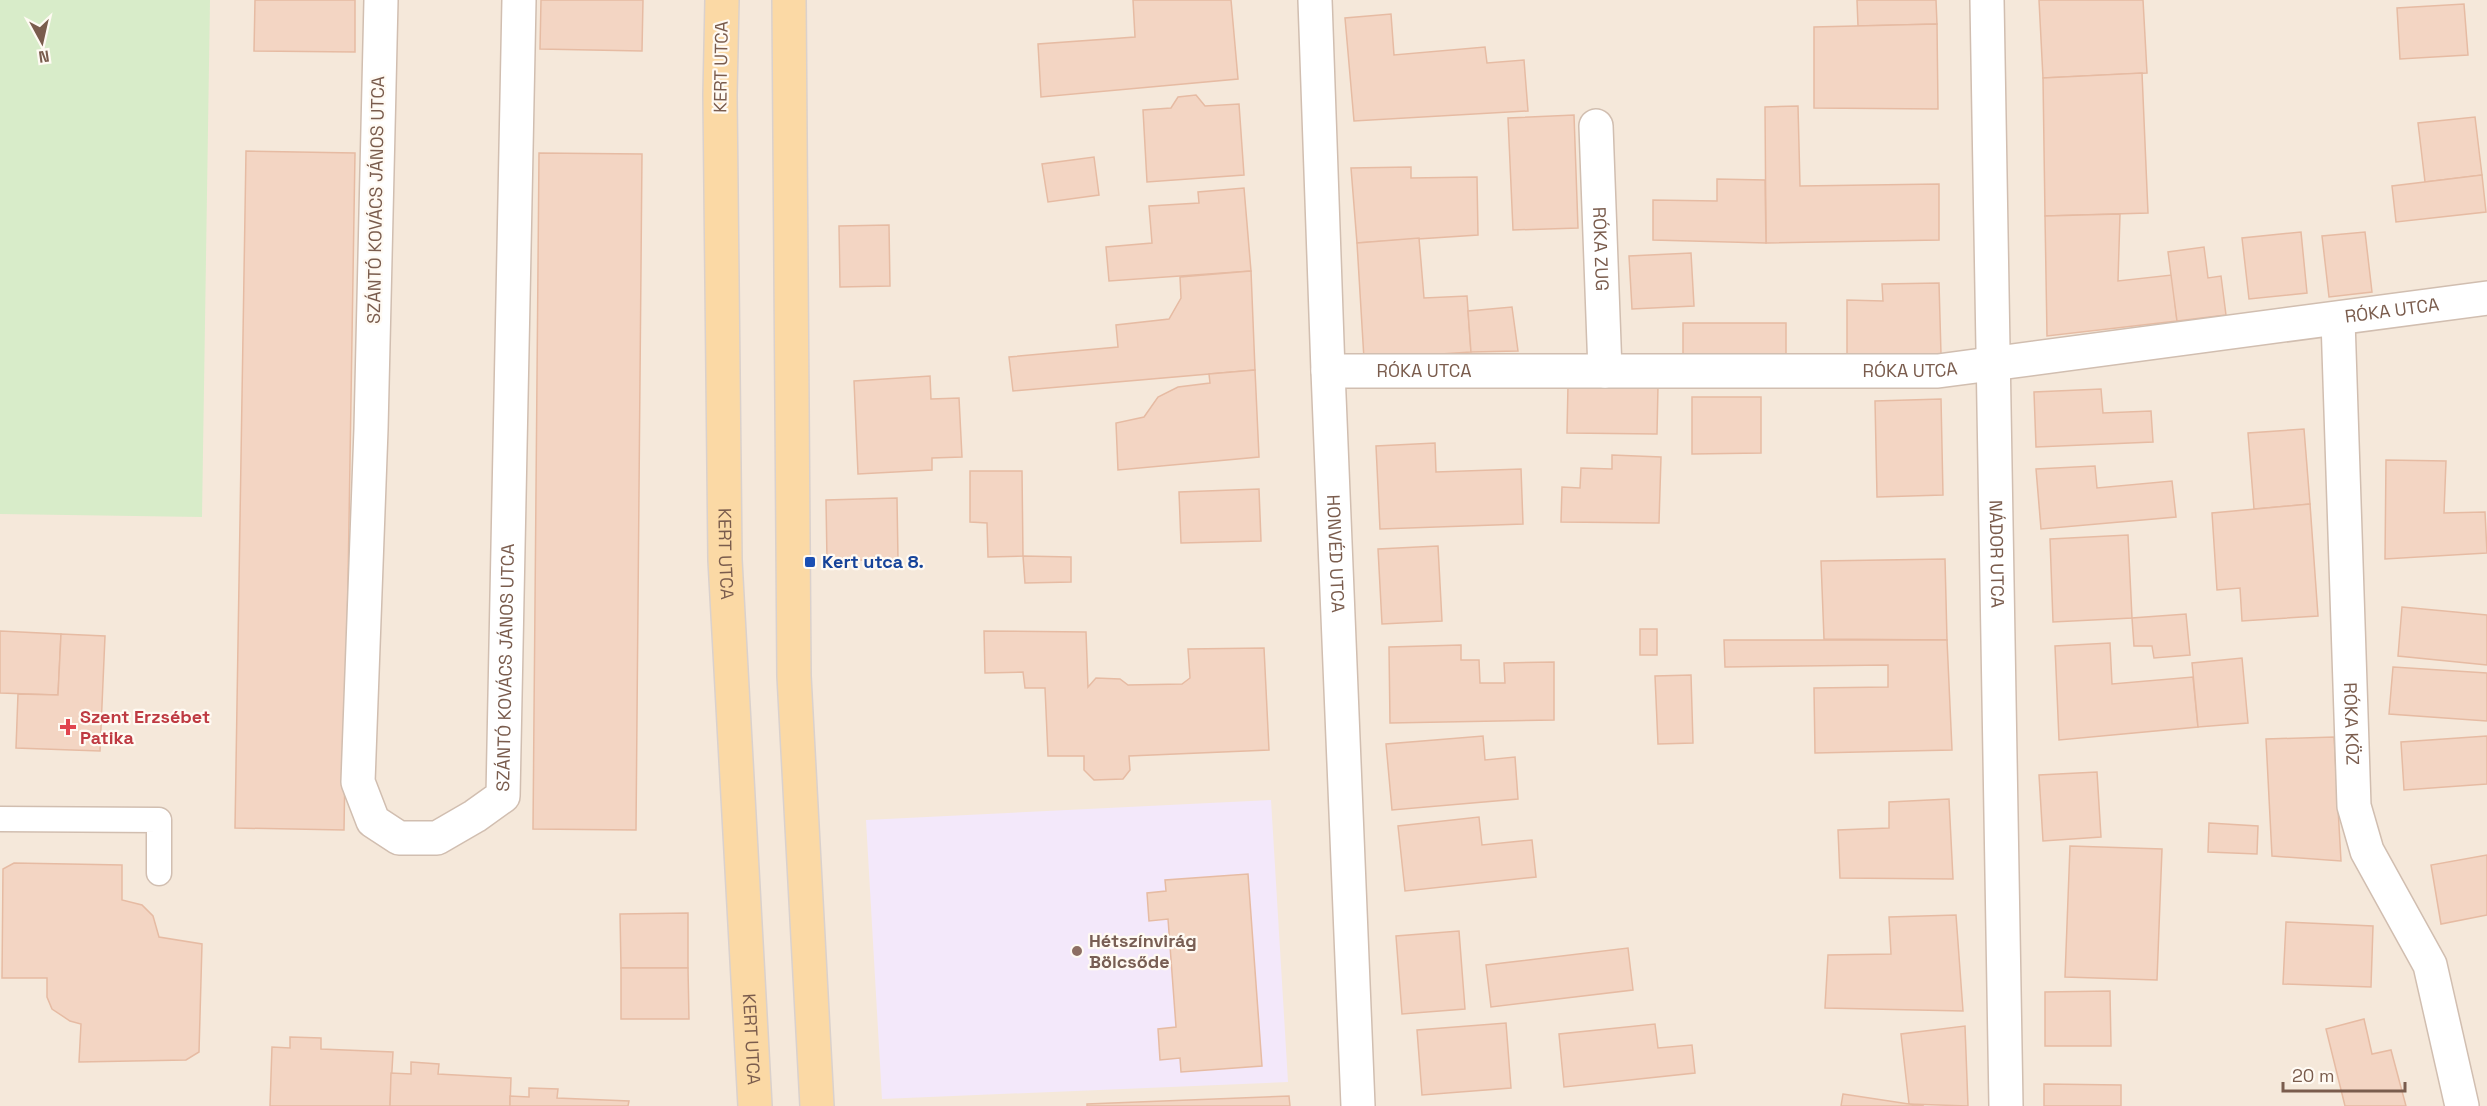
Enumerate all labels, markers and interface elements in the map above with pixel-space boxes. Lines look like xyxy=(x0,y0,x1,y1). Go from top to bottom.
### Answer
north arrow xyxy=(12,12,72,72)
street label: KERT UTCA xyxy=(708,21,733,113)
text: N xyxy=(37,45,51,68)
street label: SZÁNTÓ KOVÁCS JÁNOS UTCA xyxy=(362,76,389,324)
street label: RÓKA ZUG xyxy=(1588,206,1614,292)
street label: RÓKA UTCA xyxy=(2343,292,2441,328)
street label: RÓKA UTCA xyxy=(1863,357,1959,382)
street label: RÓKA UTCA xyxy=(1377,359,1471,382)
street label: HONVÉD UTCA xyxy=(1322,494,1350,613)
street label: NÁDOR UTCA xyxy=(1985,500,2009,608)
street label: KERT UTCA xyxy=(713,508,739,600)
street label: SZÁNTÓ KOVÁCS JÁNOS UTCA xyxy=(491,543,519,792)
place label: Kert utca 8. xyxy=(822,550,924,573)
marker: Kert utca 8. xyxy=(803,555,817,569)
street label: RÓKA KÖZ xyxy=(2339,682,2365,765)
place label: Szent Erzsébet Patika xyxy=(80,705,210,749)
marker: Szent Erzsébet Patika xyxy=(61,720,75,734)
place label: Hétszínvirág Bölcsőde xyxy=(1089,929,1197,973)
marker: Hétszínvirág Bölcsőde xyxy=(1070,944,1084,958)
street label: KERT UTCA xyxy=(738,993,766,1086)
scale bar xyxy=(2283,1055,2404,1093)
text: 20 m xyxy=(2292,1064,2335,1087)

